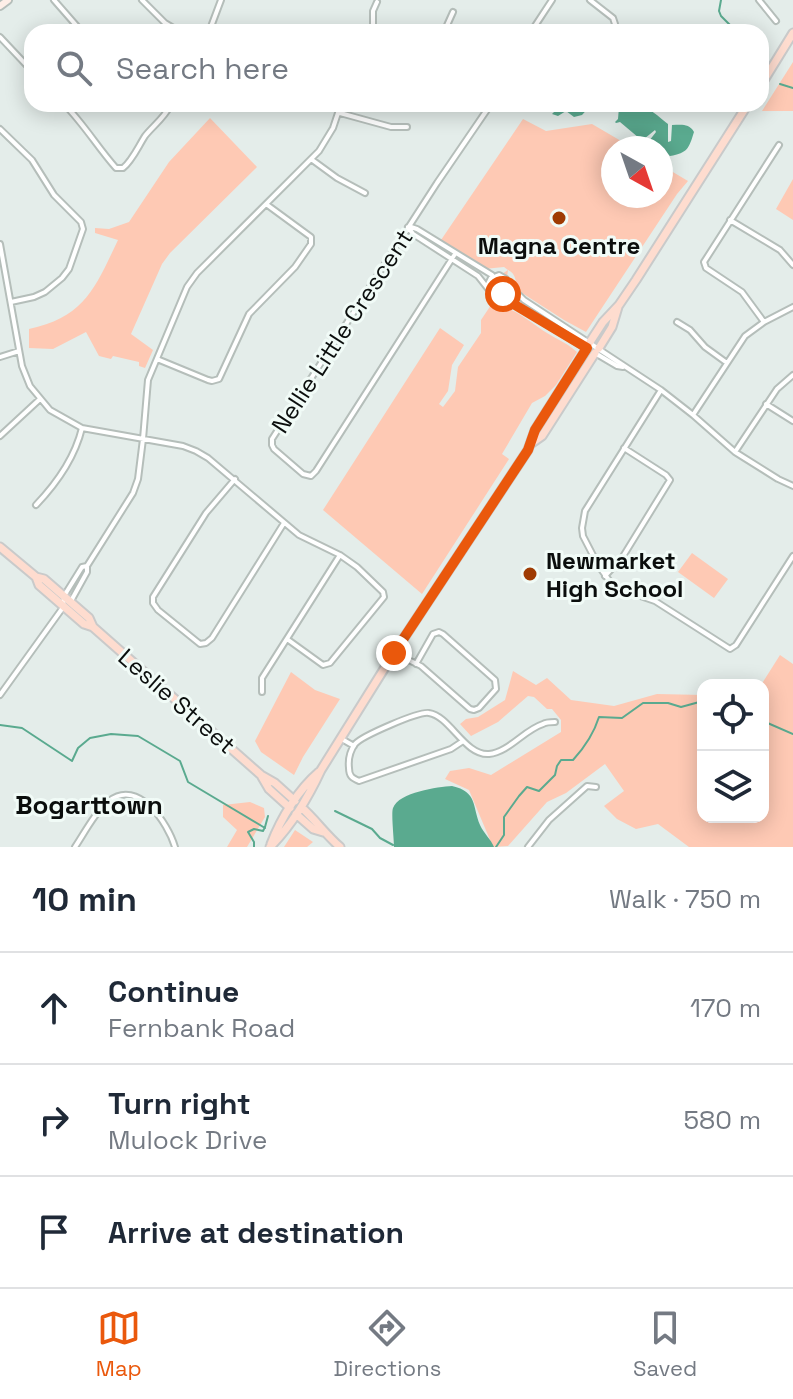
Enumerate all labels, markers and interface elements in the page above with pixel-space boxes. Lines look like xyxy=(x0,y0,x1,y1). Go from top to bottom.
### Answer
search box xyxy=(24,24,769,112)
icon: search xyxy=(52,46,96,90)
text: Search here xyxy=(116,49,289,88)
north arrow xyxy=(601,136,673,208)
marker: Magna Centre xyxy=(550,209,568,227)
street label: Nellie Little Crescent xyxy=(264,223,420,439)
place label: Magna Centre xyxy=(478,230,640,261)
route start xyxy=(485,276,521,312)
place label: Newmarket High School xyxy=(546,545,683,604)
marker: Newmarket High School xyxy=(521,565,539,583)
route end xyxy=(376,635,412,671)
street label: Leslie Street xyxy=(112,642,242,760)
map controls xyxy=(697,679,769,823)
button: locate xyxy=(697,679,769,751)
button: layers xyxy=(697,751,769,823)
district label: Bogarttown xyxy=(15,788,163,822)
text: 10 min xyxy=(32,878,137,921)
text: Walk · 750 m xyxy=(609,882,761,916)
text: Continue xyxy=(108,972,239,1011)
icon: ahead xyxy=(32,986,76,1030)
text: 170 m xyxy=(690,991,761,1025)
text: Fernbank Road xyxy=(108,1011,295,1045)
text: Turn right xyxy=(108,1084,251,1123)
icon: right xyxy=(32,1098,76,1142)
text: 580 m xyxy=(684,1103,761,1137)
text: Mulock Drive xyxy=(108,1123,267,1157)
icon: arrive xyxy=(32,1210,76,1254)
text: Arrive at destination xyxy=(108,1213,404,1252)
tab: Map xyxy=(96,1306,142,1382)
tab: Directions xyxy=(333,1306,441,1382)
tab: Saved xyxy=(633,1306,697,1382)

